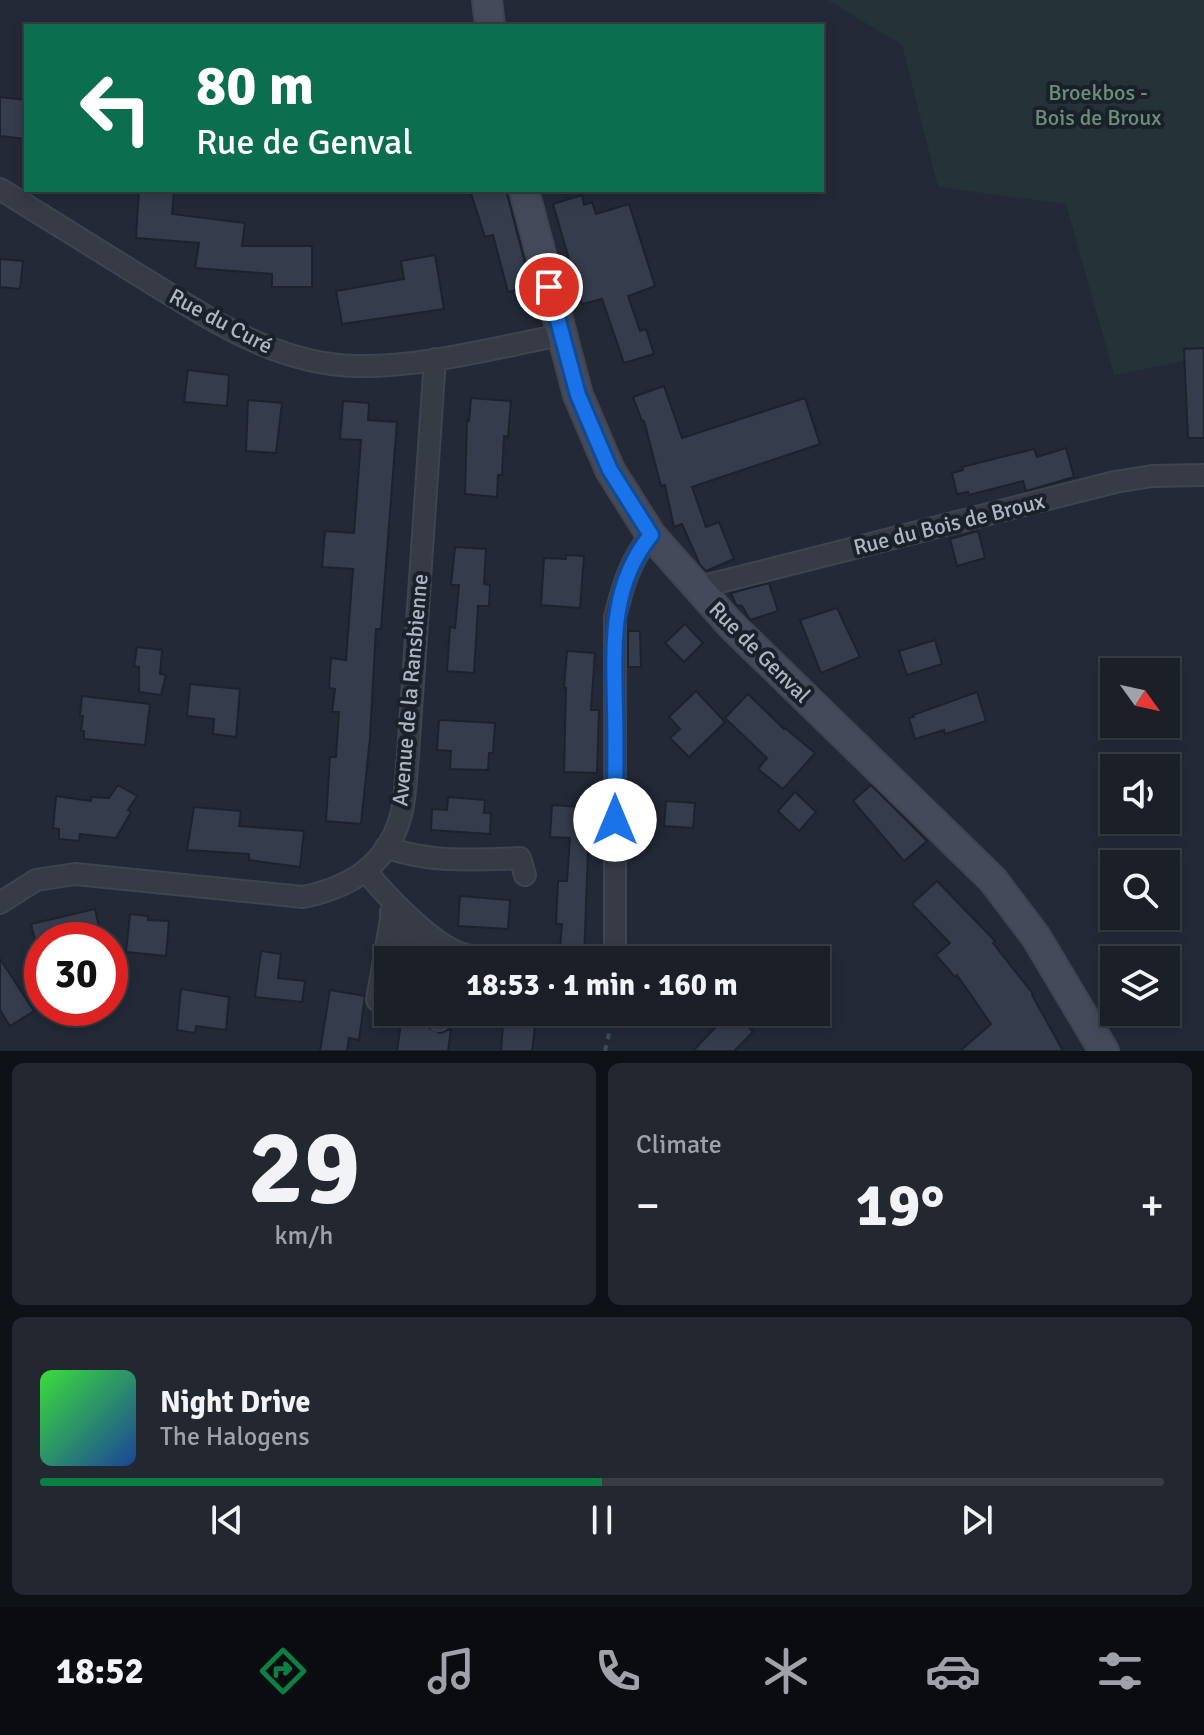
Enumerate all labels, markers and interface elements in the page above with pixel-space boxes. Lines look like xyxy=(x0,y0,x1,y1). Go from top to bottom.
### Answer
text: 80 m xyxy=(196,51,314,120)
icon: left xyxy=(64,56,168,160)
park label: Broekbos - Bois de Broux xyxy=(1035,79,1161,131)
text: Rue de Genval xyxy=(196,120,413,165)
pin xyxy=(515,253,583,321)
icon: arrive xyxy=(527,265,571,309)
street label: Rue du Curé xyxy=(165,283,277,359)
street label: Rue du Bois de Broux xyxy=(851,487,1047,561)
street label: Avenue de la Ransbienne xyxy=(386,573,434,807)
street label: Rue de Genval xyxy=(704,596,816,708)
north arrow xyxy=(1100,658,1180,738)
map controls xyxy=(1100,658,1180,1026)
button: sound xyxy=(1100,754,1180,834)
position arrow xyxy=(573,778,657,862)
button: search xyxy=(1100,850,1180,930)
speed limit sign: 30 xyxy=(24,922,128,1026)
button: layers xyxy=(1100,946,1180,1026)
text: 18:53 · 1 min · 160 m xyxy=(466,967,738,1004)
text: 29 xyxy=(248,1104,360,1232)
text: Climate xyxy=(636,1129,722,1161)
text: 19° xyxy=(856,1169,944,1243)
text: − xyxy=(636,1179,660,1233)
text: + xyxy=(1140,1179,1164,1233)
text: km/h xyxy=(275,1220,333,1252)
text: Night Drive xyxy=(160,1384,310,1421)
text: The Halogens xyxy=(160,1421,310,1453)
icon: previous xyxy=(205,1498,249,1542)
icon: pause xyxy=(580,1498,624,1542)
icon: next xyxy=(955,1498,999,1542)
icon: directions xyxy=(255,1643,311,1699)
icon: music xyxy=(423,1643,479,1699)
icon: phone xyxy=(590,1643,646,1699)
icon: climate xyxy=(758,1643,814,1699)
icon: car xyxy=(925,1643,981,1699)
icon: filters xyxy=(1092,1643,1148,1699)
text: 18:52 xyxy=(56,1649,144,1694)

